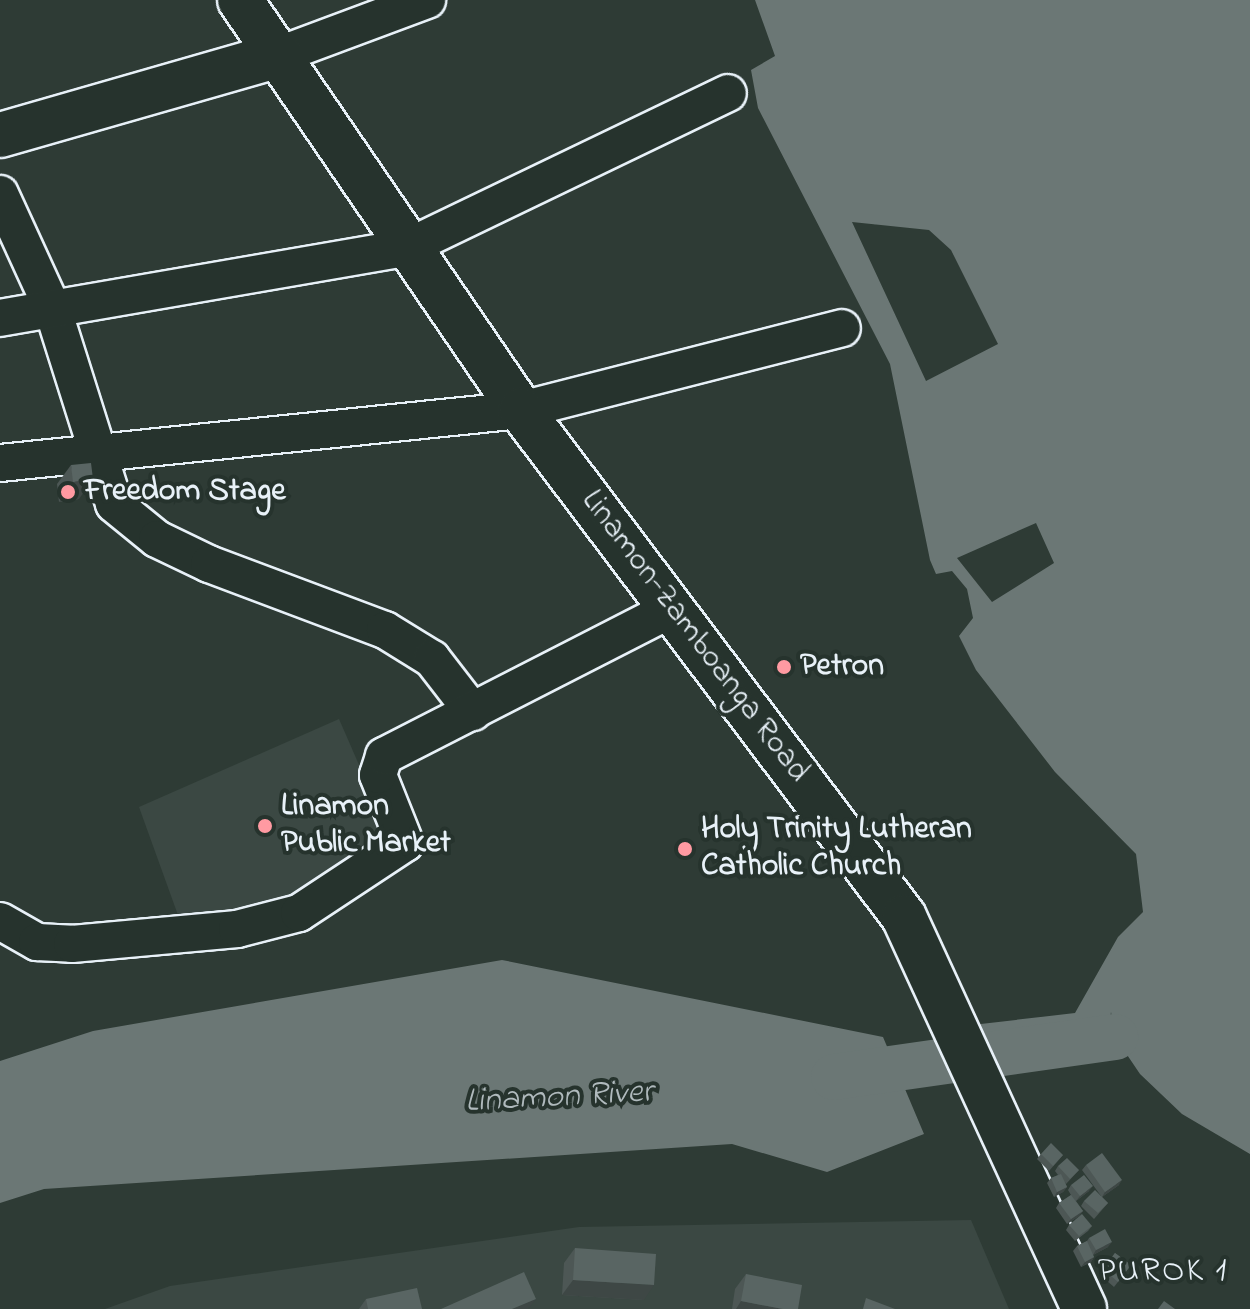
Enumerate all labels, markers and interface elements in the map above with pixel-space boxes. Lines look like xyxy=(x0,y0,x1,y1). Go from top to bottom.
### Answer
place label: Freedom Stage xyxy=(84,473,286,511)
marker: Freedom Stage xyxy=(59,483,77,501)
street label: Linamon-Zamboanga Road xyxy=(572,483,816,791)
place label: Petron xyxy=(800,648,884,686)
marker: Petron xyxy=(775,658,793,676)
place label: Linamon Public Market xyxy=(281,789,451,864)
place label: Holy Trinity Lutheran Catholic Church xyxy=(701,812,972,887)
marker: Linamon Public Market xyxy=(256,817,274,835)
marker: Holy Trinity Lutheran Catholic Church xyxy=(676,840,694,858)
water label: Linamon River xyxy=(464,1073,654,1123)
district label: PUROK 1 xyxy=(1098,1253,1228,1293)

